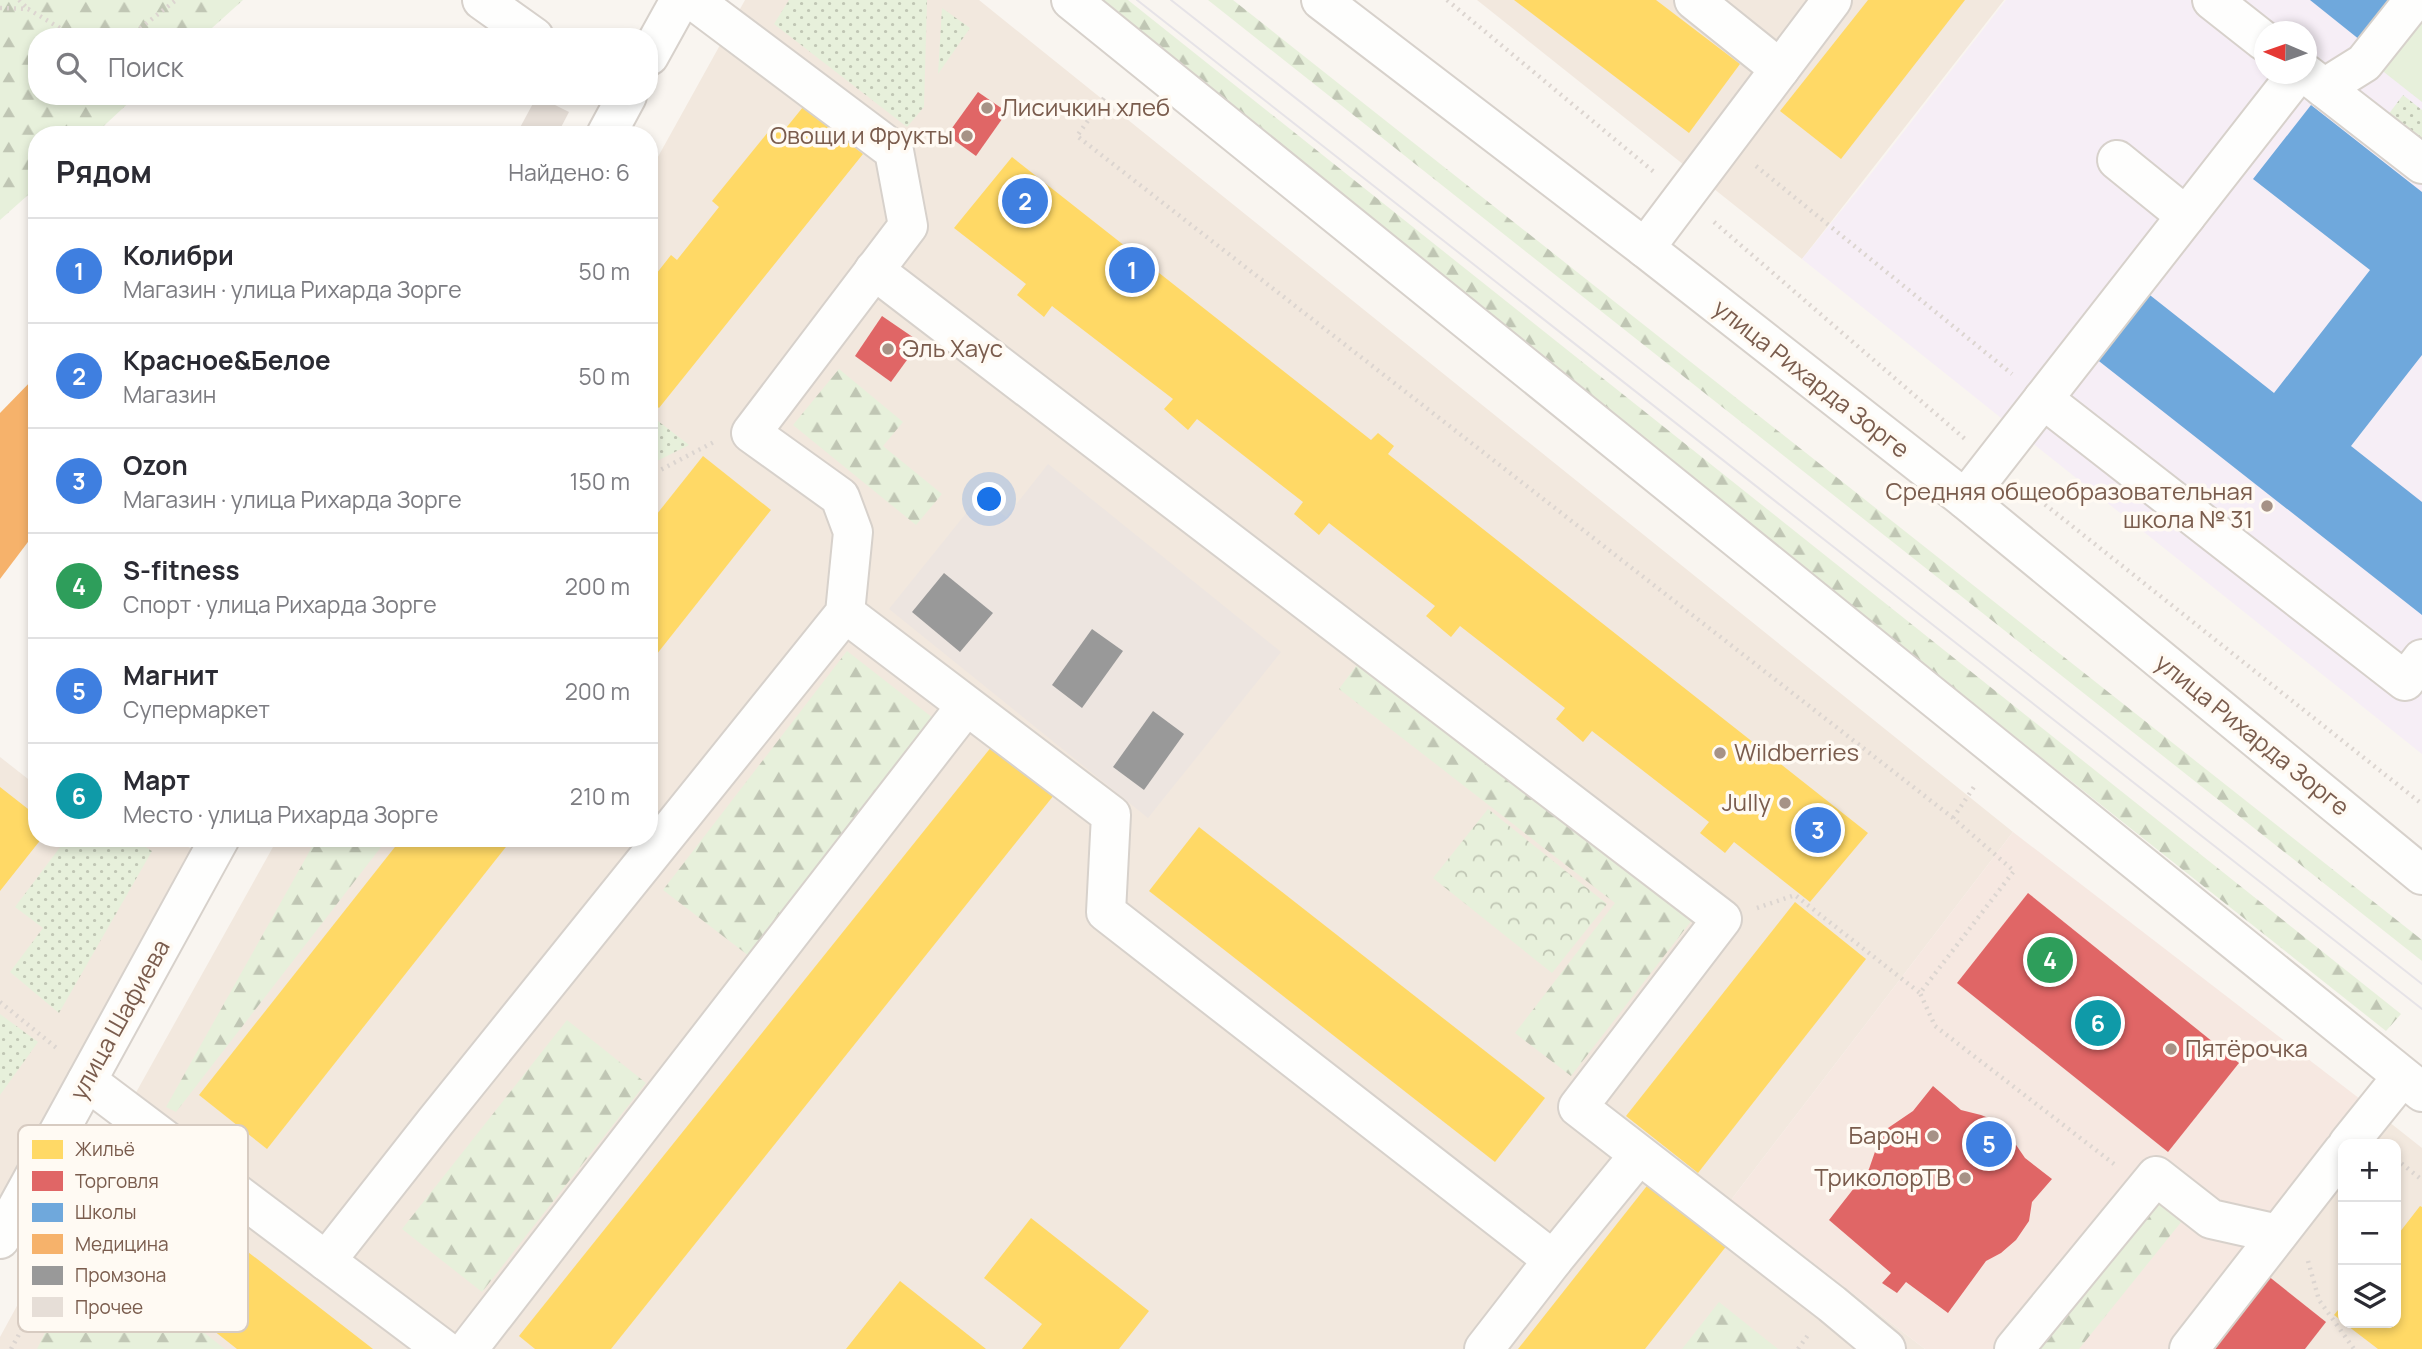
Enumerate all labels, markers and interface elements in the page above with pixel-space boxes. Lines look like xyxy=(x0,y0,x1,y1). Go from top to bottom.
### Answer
north arrow xyxy=(2254,21,2317,84)
search box xyxy=(28,28,658,105)
icon: search xyxy=(52,48,90,86)
text: Поиск xyxy=(108,49,183,85)
place label: Лисичкин хлеб xyxy=(1001,90,1170,123)
marker: Лисичкин хлеб xyxy=(979,100,995,116)
place label: Овощи и Фрукты xyxy=(770,118,953,151)
marker: Овощи и Фрукты xyxy=(959,128,975,144)
text: Рядом xyxy=(56,151,152,192)
text: Найдено: 6 xyxy=(508,156,630,188)
pin: 2 xyxy=(1002,175,1048,227)
text: Колибри xyxy=(123,237,234,273)
pin: 1 xyxy=(1109,244,1155,296)
text: 1 xyxy=(74,255,84,287)
text: 50 m xyxy=(579,255,630,287)
text: Магазин · улица Рихарда Зорге xyxy=(123,273,462,305)
street label: улица Рихарда Зорге xyxy=(1707,291,1917,465)
place label: Эль Хаус xyxy=(902,331,1003,364)
marker: Эль Хаус xyxy=(880,341,896,357)
text: Красное&Белое xyxy=(123,342,331,378)
text: 2 xyxy=(72,360,86,392)
text: 50 m xyxy=(579,360,630,392)
text: Магазин xyxy=(123,378,216,410)
text: Ozon xyxy=(123,447,188,483)
text: 3 xyxy=(72,465,86,497)
text: 150 m xyxy=(570,465,630,497)
place label: Средняя общеобразовательная школа № 31 xyxy=(1886,474,2253,535)
your location xyxy=(972,482,1006,516)
text: Магазин · улица Рихарда Зорге xyxy=(123,483,462,515)
marker: Средняя общеобразовательная школа № 31 xyxy=(2259,498,2275,514)
text: S-fitness xyxy=(123,552,240,588)
text: 4 xyxy=(72,570,86,602)
text: 200 m xyxy=(565,570,630,602)
text: Спорт · улица Рихарда Зорге xyxy=(123,588,437,620)
street label: улица Рихарда Зорге xyxy=(2149,645,2357,822)
text: Магнит xyxy=(123,657,219,693)
text: 5 xyxy=(72,675,86,707)
text: 200 m xyxy=(565,675,630,707)
text: Супермаркет xyxy=(123,693,270,725)
place label: Wildberries xyxy=(1734,735,1859,768)
marker: Wildberries xyxy=(1712,745,1728,761)
text: Март xyxy=(123,762,190,798)
text: 6 xyxy=(72,780,86,812)
text: 210 m xyxy=(570,780,630,812)
place label: Jully xyxy=(1722,785,1771,818)
marker: Jully xyxy=(1777,795,1793,811)
text: Место · улица Рихарда Зорге xyxy=(123,798,438,830)
pin: 3 xyxy=(1795,804,1841,856)
street label: улица Шафиева xyxy=(61,933,176,1105)
pin: 4 xyxy=(2027,934,2073,986)
pin: 6 xyxy=(2075,997,2121,1049)
place label: Пятёрочка xyxy=(2185,1031,2308,1064)
marker: Пятёрочка xyxy=(2163,1041,2179,1057)
place label: Барон xyxy=(1849,1118,1919,1151)
pin: 5 xyxy=(1966,1118,2012,1170)
legend xyxy=(18,1125,248,1332)
marker: Барон xyxy=(1925,1128,1941,1144)
text: Жильё xyxy=(75,1136,135,1162)
map controls xyxy=(2338,1139,2401,1328)
button: + xyxy=(2338,1139,2401,1202)
place label: ТриколорТВ xyxy=(1814,1160,1951,1193)
text: Торговля xyxy=(75,1168,159,1194)
marker: ТриколорТВ xyxy=(1957,1170,1973,1186)
text: Школы xyxy=(75,1199,136,1225)
button: − xyxy=(2338,1202,2401,1265)
text: Медицина xyxy=(75,1231,169,1257)
text: Промзона xyxy=(75,1262,166,1288)
button: layers xyxy=(2338,1265,2401,1328)
text: Прочее xyxy=(75,1294,143,1320)

